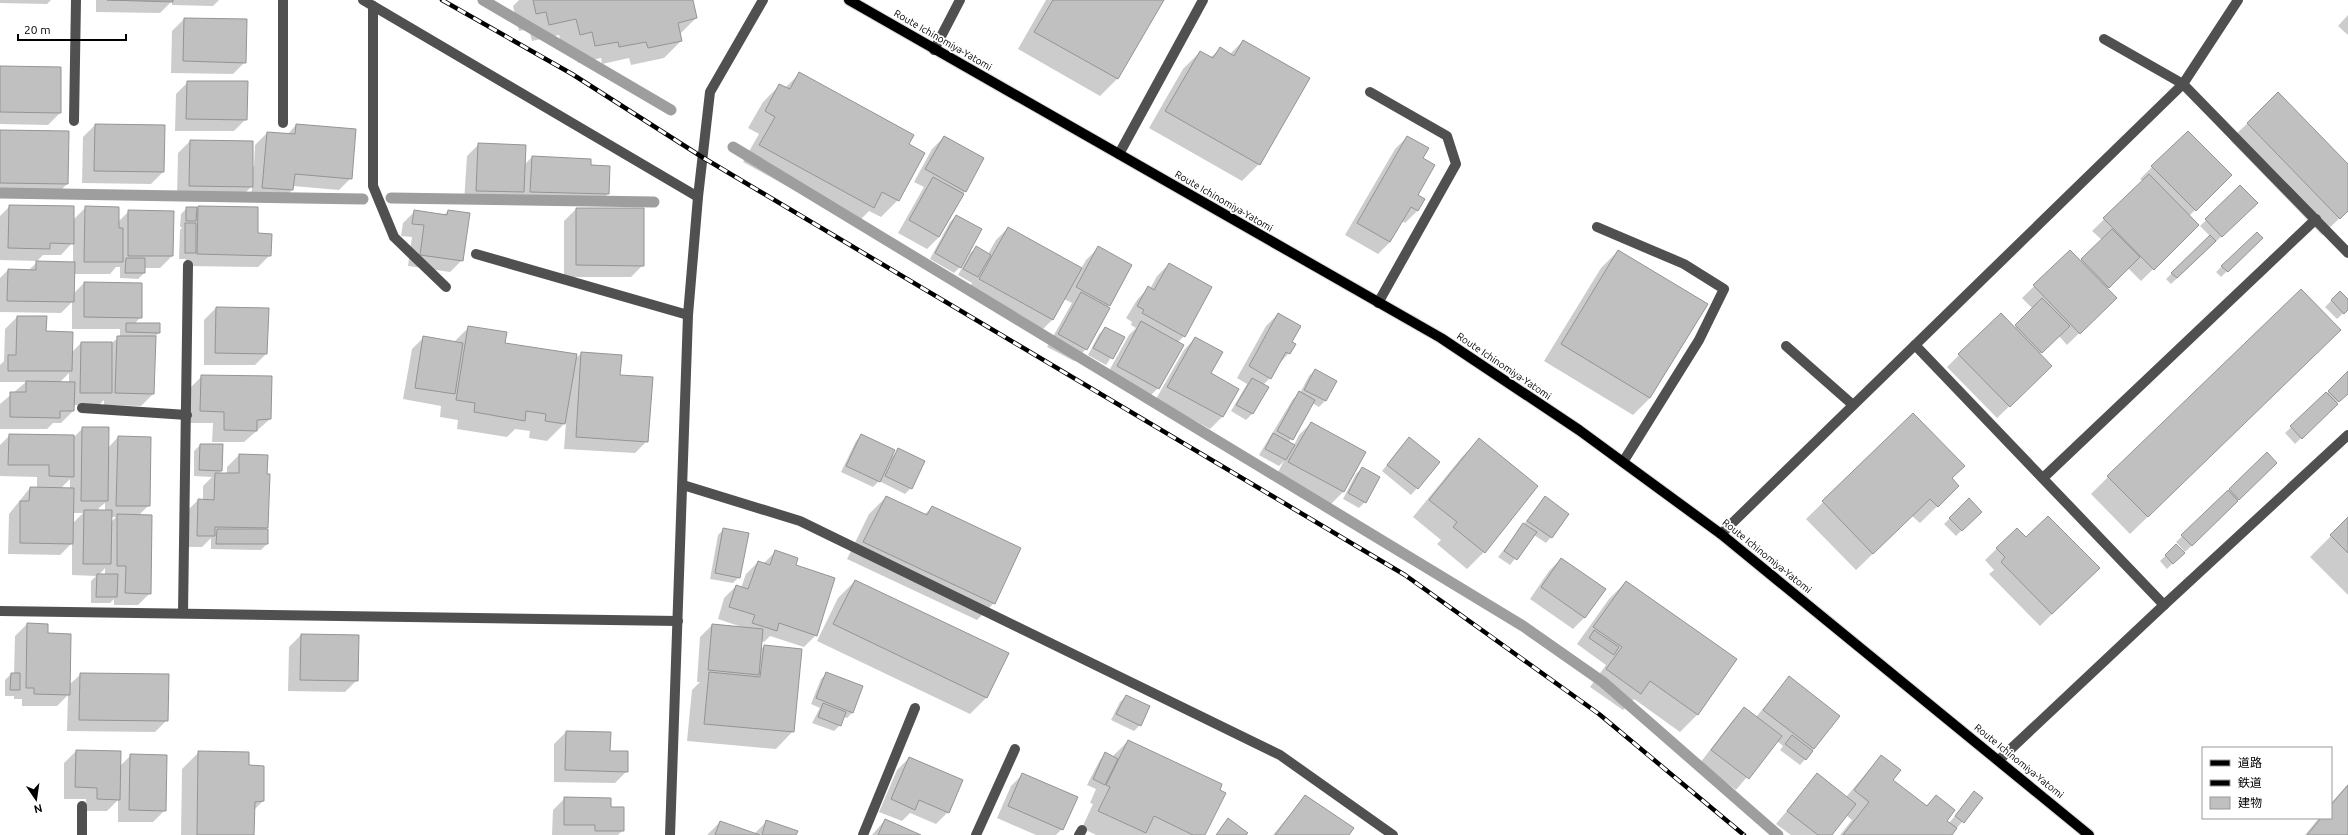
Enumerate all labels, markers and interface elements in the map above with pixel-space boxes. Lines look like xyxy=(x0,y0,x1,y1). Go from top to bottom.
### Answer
street label: Route Ichinomiya-Yatomi xyxy=(892,7,994,73)
scale bar xyxy=(18,16,126,42)
text: 20 m xyxy=(24,23,51,36)
street label: Route Ichinomiya-Yatomi xyxy=(1173,168,1275,234)
street label: Route Ichinomiya-Yatomi xyxy=(1455,330,1553,402)
street label: Route Ichinomiya-Yatomi xyxy=(1720,517,1814,595)
street label: Route Ichinomiya-Yatomi xyxy=(1972,722,2066,800)
legend xyxy=(2202,747,2332,819)
text: 道路 xyxy=(2238,756,2262,769)
text: 鉄道 xyxy=(2238,776,2262,789)
north arrow xyxy=(16,779,56,819)
text: 建物 xyxy=(2238,796,2262,809)
text: N xyxy=(33,802,44,816)

